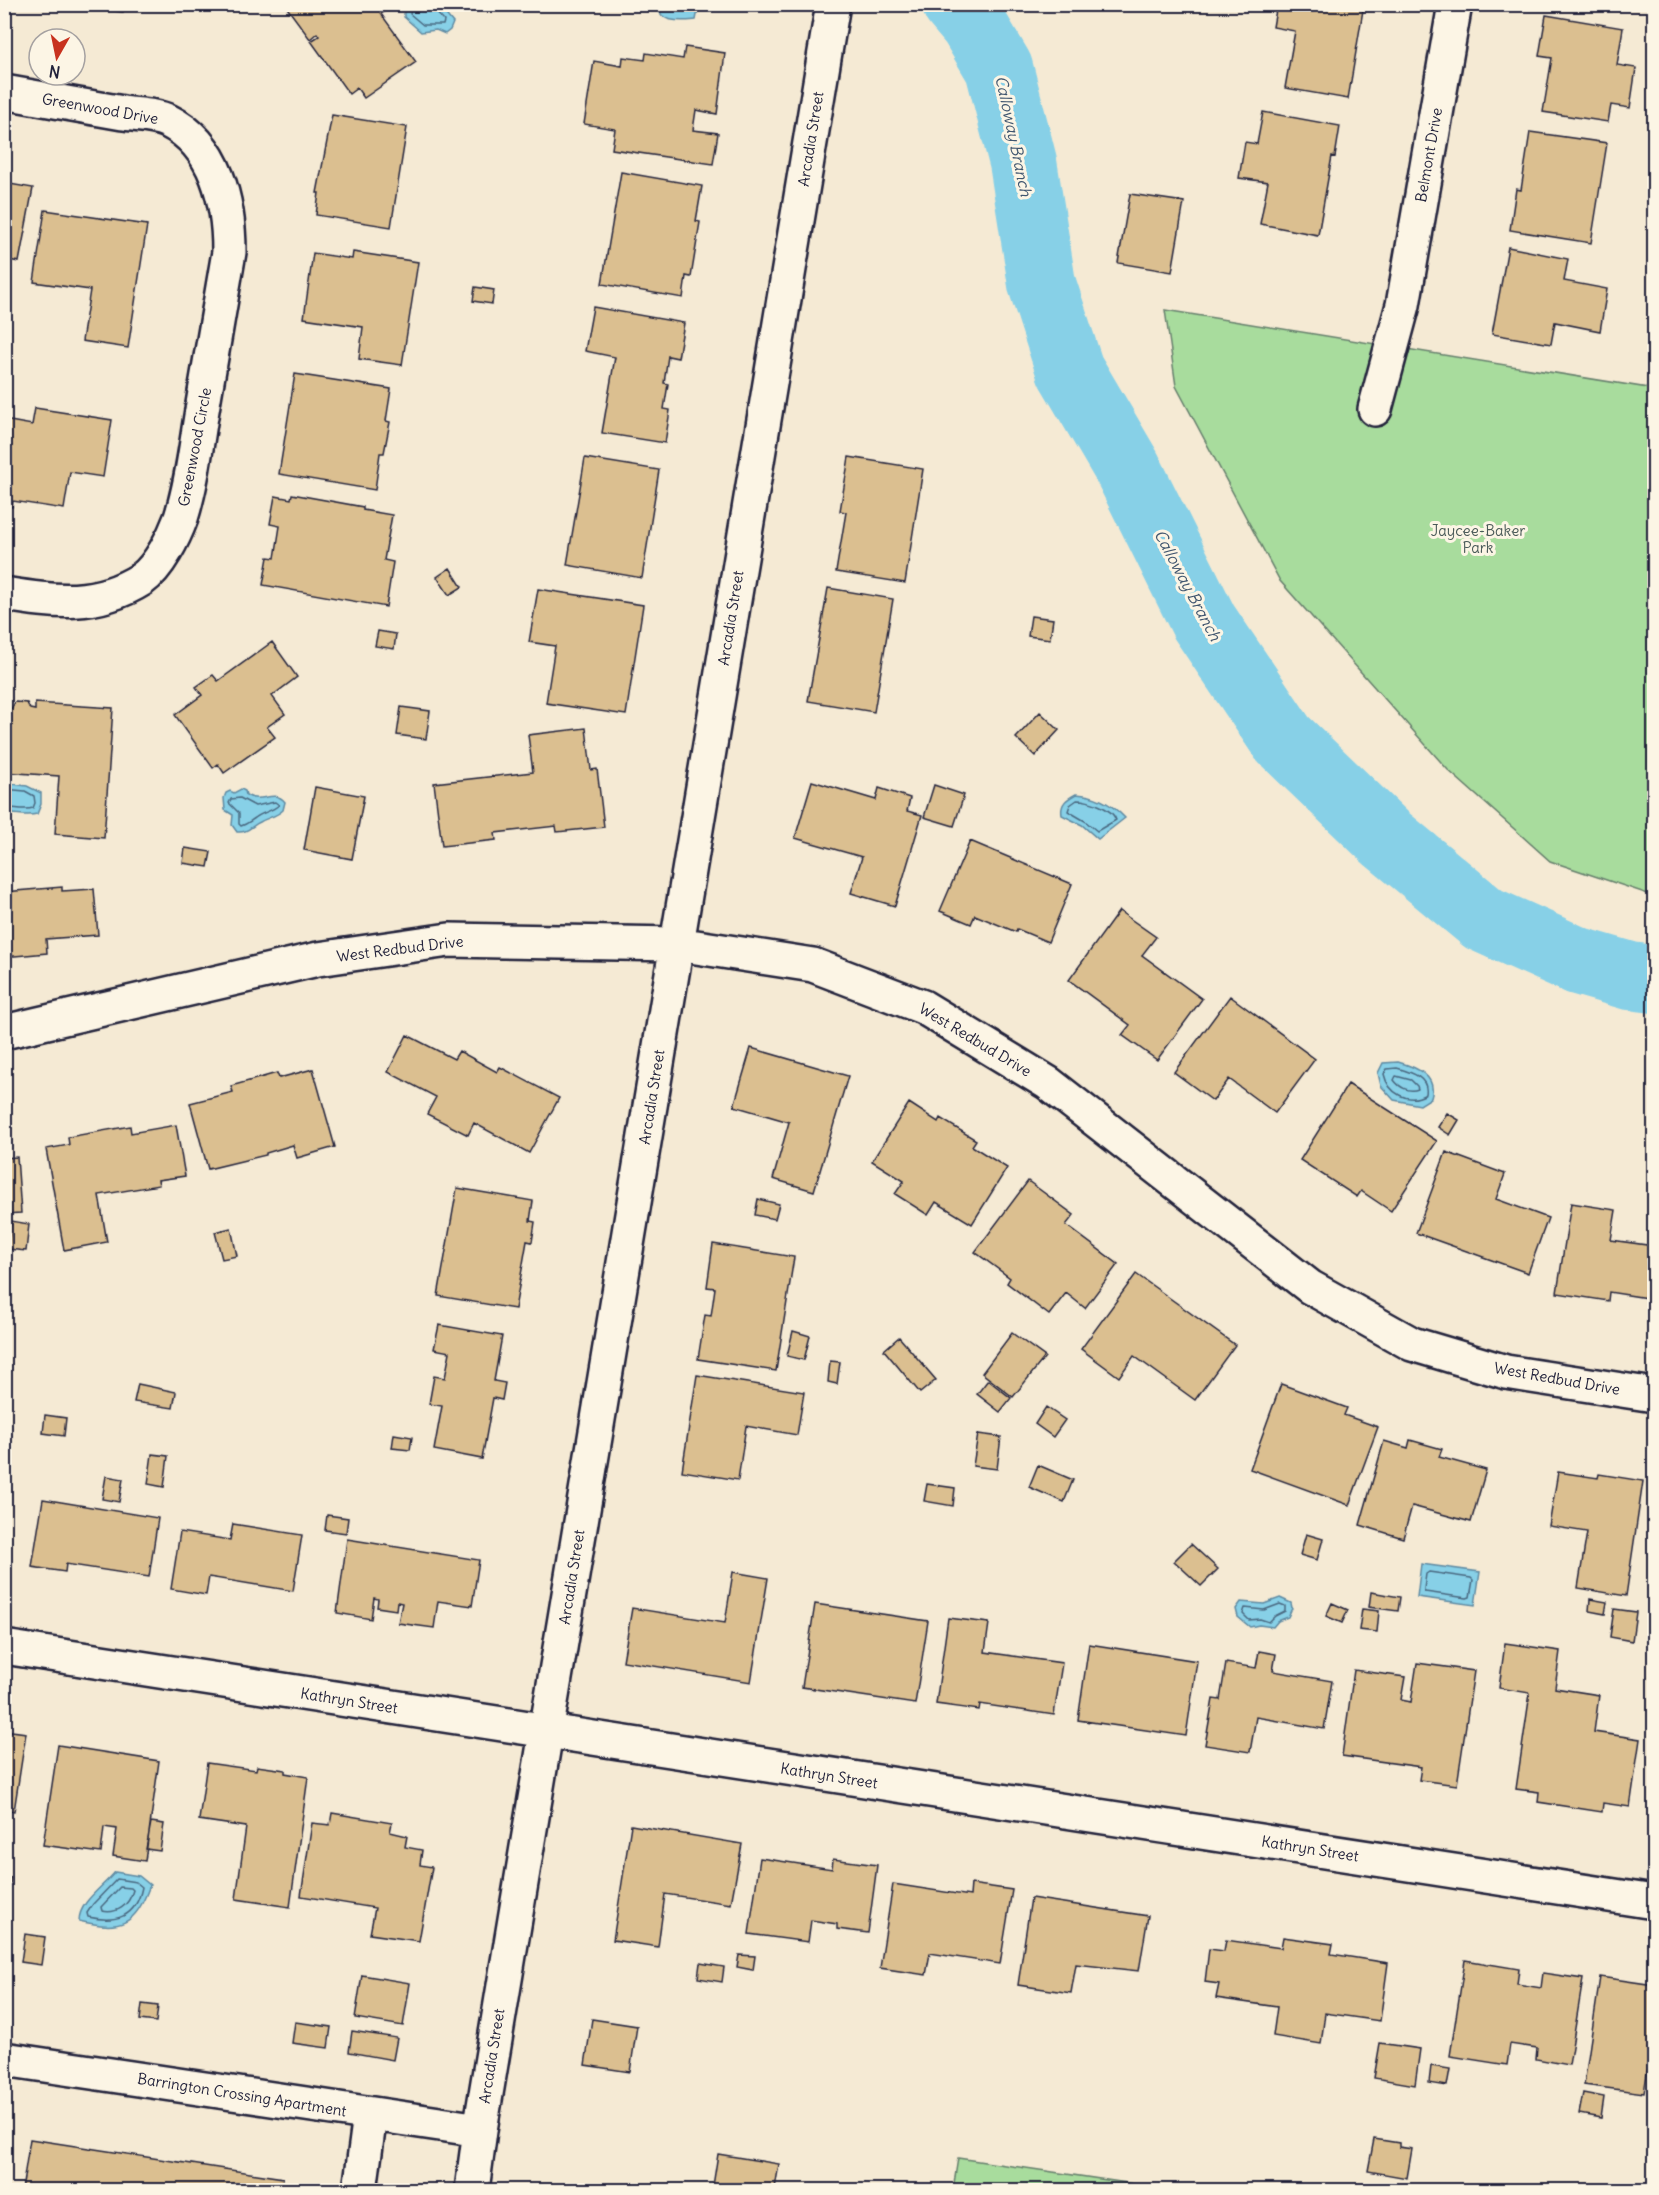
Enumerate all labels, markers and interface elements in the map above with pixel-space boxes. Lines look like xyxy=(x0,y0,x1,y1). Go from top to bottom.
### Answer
north arrow xyxy=(27,27,87,87)
text: N xyxy=(48,61,62,83)
water label: Calloway Branch xyxy=(991,74,1037,199)
street label: Greenwood Drive xyxy=(40,89,160,128)
street label: Arcadia Street xyxy=(794,90,827,188)
street label: Belmont Drive xyxy=(1411,106,1446,204)
street label: Greenwood Circle xyxy=(174,386,215,508)
park label: Jaycee-Baker Park xyxy=(1431,521,1525,557)
water label: Calloway Branch xyxy=(1150,526,1226,645)
street label: Arcadia Street xyxy=(714,569,747,667)
street label: West Redbud Drive xyxy=(335,931,464,966)
street label: West Redbud Drive xyxy=(916,999,1035,1081)
street label: Arcadia Street xyxy=(635,1048,668,1146)
street label: West Redbud Drive xyxy=(1493,1358,1622,1399)
street label: Arcadia Street xyxy=(555,1528,588,1626)
street label: Kathryn Street xyxy=(299,1683,399,1718)
street label: Kathryn Street xyxy=(779,1758,879,1793)
street label: Kathryn Street xyxy=(1260,1831,1360,1866)
street label: Arcadia Street xyxy=(475,2007,508,2105)
street label: Barrington Crossing Apartment xyxy=(136,2069,348,2120)

